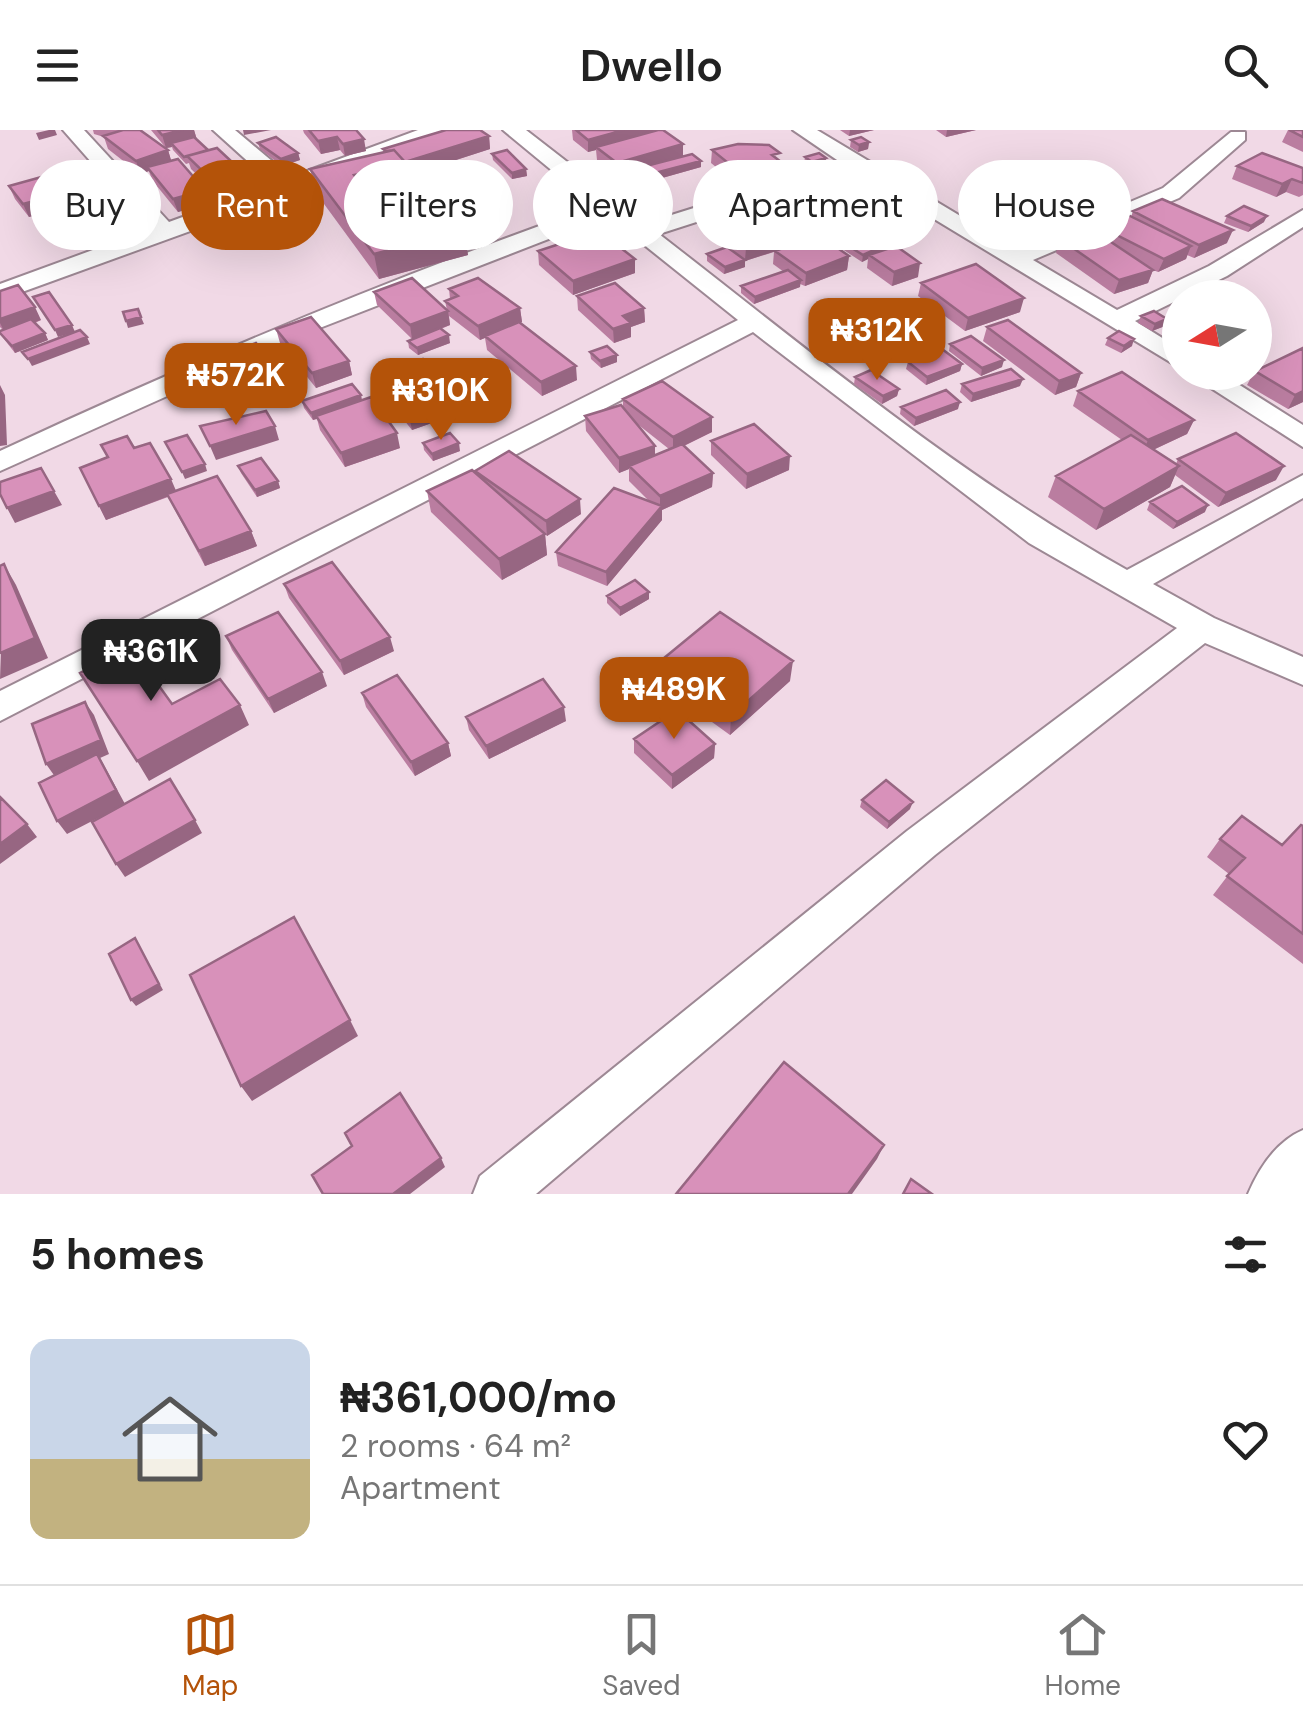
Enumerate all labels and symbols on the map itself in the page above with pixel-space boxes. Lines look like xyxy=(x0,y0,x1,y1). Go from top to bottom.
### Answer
north arrow xyxy=(1162,280,1272,390)
pin: ₦312K xyxy=(807,298,947,383)
pin: ₦572K xyxy=(166,343,306,428)
pin: ₦310K xyxy=(371,358,511,443)
pin: ₦361K xyxy=(81,619,221,704)
pin: ₦489K xyxy=(604,657,744,742)

